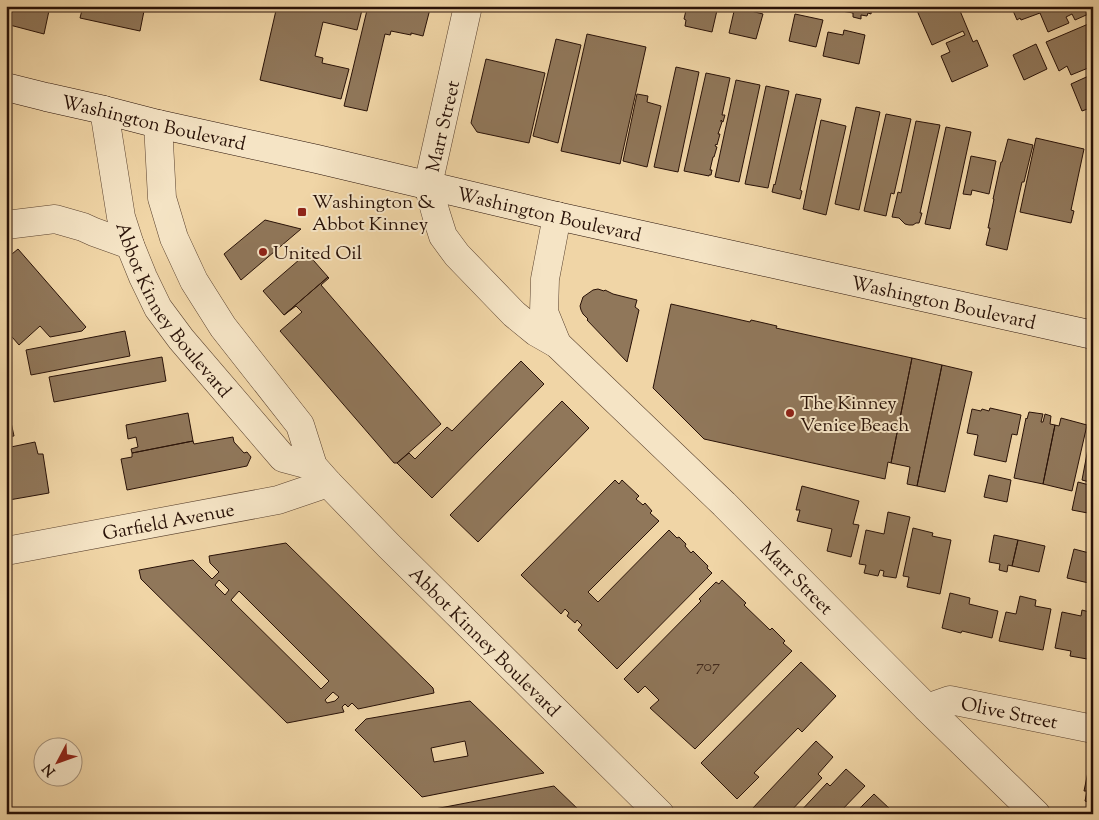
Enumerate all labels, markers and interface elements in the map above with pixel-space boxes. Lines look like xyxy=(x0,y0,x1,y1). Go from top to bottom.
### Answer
street label: Marr Street xyxy=(421,78,468,175)
street label: Washington Boulevard xyxy=(59,90,248,159)
street label: Washington Boulevard xyxy=(454,182,644,250)
place label: Washington & Abbot Kinney xyxy=(312,190,435,239)
marker: Washington & Abbot Kinney xyxy=(296,206,308,218)
street label: Abbot Kinney Boulevard xyxy=(108,219,237,405)
place label: United Oil xyxy=(273,241,362,268)
marker: United Oil xyxy=(257,246,269,258)
street label: Washington Boulevard xyxy=(848,271,1038,338)
place label: The Kinney Venice Beach xyxy=(800,391,909,440)
marker: The Kinney Venice Beach xyxy=(784,407,796,419)
street label: Garfield Avenue xyxy=(100,497,237,549)
street label: Marr Street xyxy=(753,537,838,622)
street label: Abbot Kinney Boulevard xyxy=(402,562,566,724)
house number: 707 xyxy=(696,656,720,679)
street label: Olive Street xyxy=(958,692,1060,738)
north arrow xyxy=(32,738,82,788)
text: N xyxy=(38,758,61,780)

